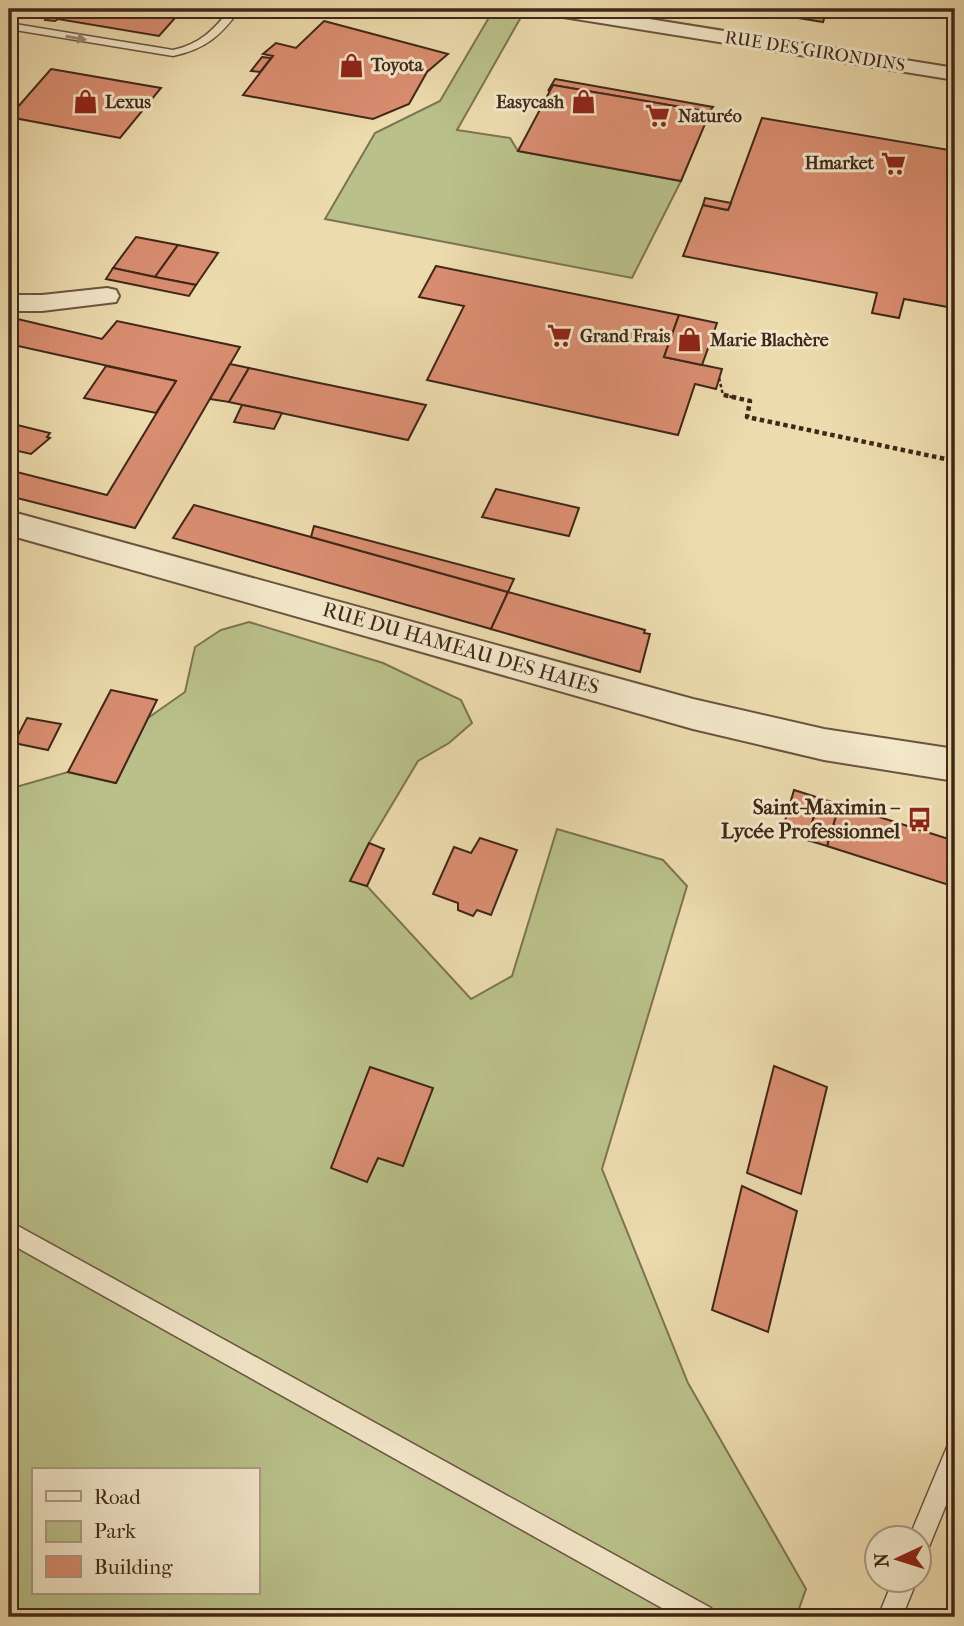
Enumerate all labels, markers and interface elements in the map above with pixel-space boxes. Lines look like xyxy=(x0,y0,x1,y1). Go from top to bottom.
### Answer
street label: RUE DES GIRONDINS xyxy=(723,27,907,76)
one-way arrow xyxy=(65,33,87,44)
shop icon: Toyota xyxy=(337,51,365,79)
place label: Toyota xyxy=(370,55,424,76)
shop icon: Lexus xyxy=(71,88,99,116)
shop icon: Easycash xyxy=(570,88,598,116)
place label: Lexus xyxy=(105,92,151,113)
place label: Easycash xyxy=(496,92,565,113)
supermarket icon: Naturéo xyxy=(644,102,672,130)
place label: Naturéo xyxy=(678,106,742,127)
supermarket icon: Hmarket xyxy=(880,149,908,177)
place label: Hmarket xyxy=(805,153,875,174)
supermarket icon: Grand Frais xyxy=(546,322,574,350)
place label: Grand Frais xyxy=(580,326,671,347)
shop icon: Marie Blachère xyxy=(676,326,704,354)
place label: Marie Blachère xyxy=(709,330,829,351)
street label: RUE DU HAMEAU DES HAIES xyxy=(320,597,602,699)
place label: Saint-Maximin – Lycée Professionnel xyxy=(721,795,901,843)
bus stop icon: Saint-Maximin – Lycée Professionnel xyxy=(906,805,934,833)
legend xyxy=(32,1468,259,1594)
text: Road xyxy=(94,1485,141,1509)
text: Park xyxy=(94,1519,136,1543)
north arrow xyxy=(862,1524,932,1594)
text: N xyxy=(871,1552,894,1568)
text: Building xyxy=(94,1555,173,1579)

